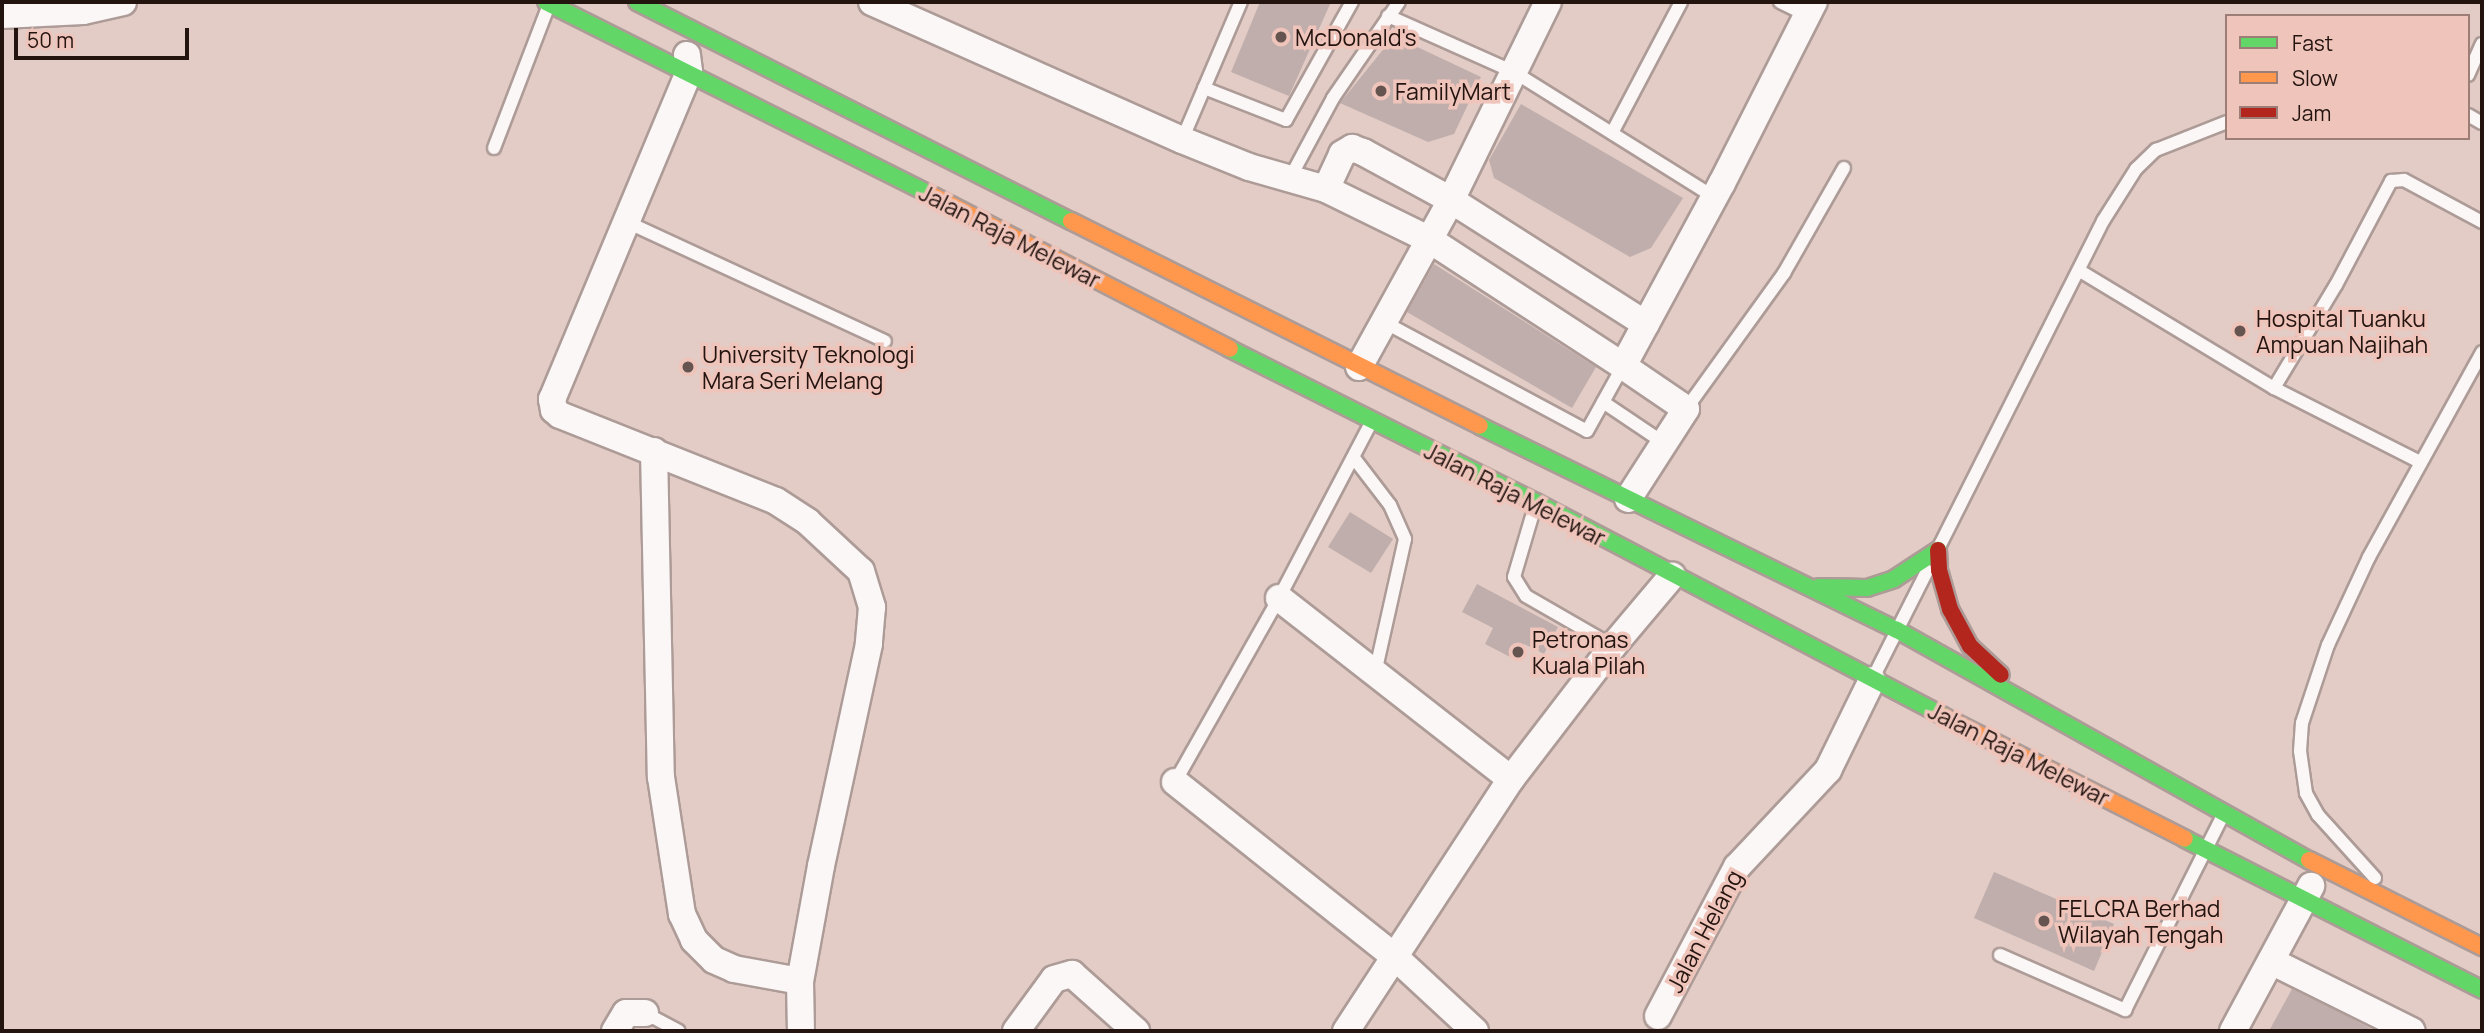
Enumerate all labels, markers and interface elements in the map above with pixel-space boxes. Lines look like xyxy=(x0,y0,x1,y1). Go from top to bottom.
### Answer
scale bar xyxy=(18,14,192,58)
legend xyxy=(2225,14,2470,140)
place label: McDonald's xyxy=(1295,23,1417,51)
text: 50 m xyxy=(27,26,74,54)
marker: McDonald's xyxy=(1273,29,1289,45)
text: Fast xyxy=(2292,29,2333,57)
text: Slow xyxy=(2292,64,2338,92)
place label: FamilyMart xyxy=(1395,77,1511,105)
marker: FamilyMart xyxy=(1373,83,1389,99)
text: Jam xyxy=(2292,99,2331,127)
street label: Jalan Raja Melewar xyxy=(915,178,1105,294)
place label: Hospital Tuanku Ampuan Najihah xyxy=(2256,304,2428,358)
marker: Hospital Tuanku Ampuan Najihah xyxy=(2230,321,2250,341)
place label: University Teknologi Mara Seri Melang xyxy=(702,340,915,394)
marker: University Teknologi Mara Seri Melang xyxy=(680,359,696,375)
street label: Jalan Raja Melewar xyxy=(1420,436,1610,552)
place label: Petronas Kuala Pilah xyxy=(1532,625,1645,679)
marker: Petronas Kuala Pilah xyxy=(1510,644,1526,660)
street label: Jalan Raja Melewar xyxy=(1924,696,2114,812)
street label: Jalan Helang xyxy=(1660,865,1748,997)
place label: FELCRA Berhad Wilayah Tengah xyxy=(2058,894,2223,948)
marker: FELCRA Berhad Wilayah Tengah xyxy=(2036,913,2052,929)

